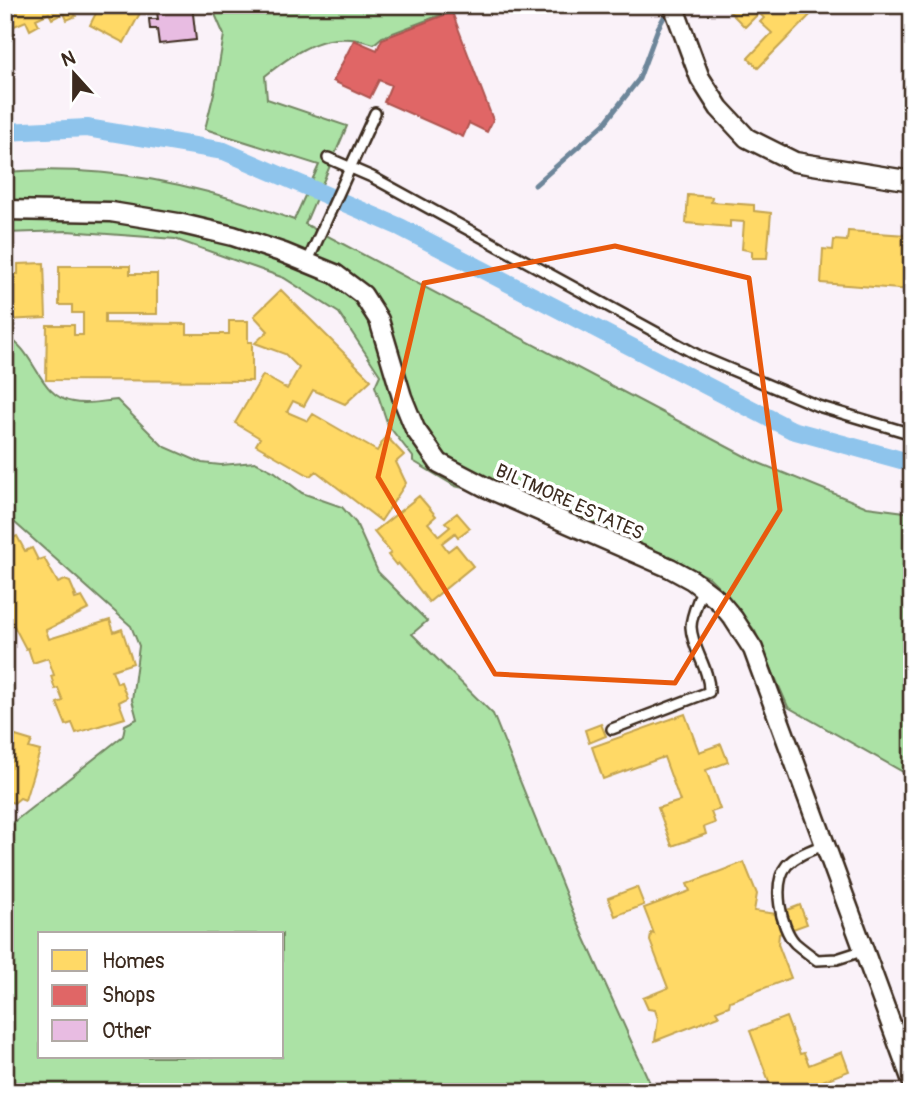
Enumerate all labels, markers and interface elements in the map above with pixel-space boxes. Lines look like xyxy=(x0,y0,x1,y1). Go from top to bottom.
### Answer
north arrow xyxy=(38,38,108,108)
text: N xyxy=(58,46,79,73)
street label: BILTMORE ESTATES xyxy=(492,458,647,545)
legend xyxy=(38,932,284,1058)
text: Homes xyxy=(102,948,165,975)
text: Shops xyxy=(102,982,155,1009)
text: Other xyxy=(102,1018,152,1045)

